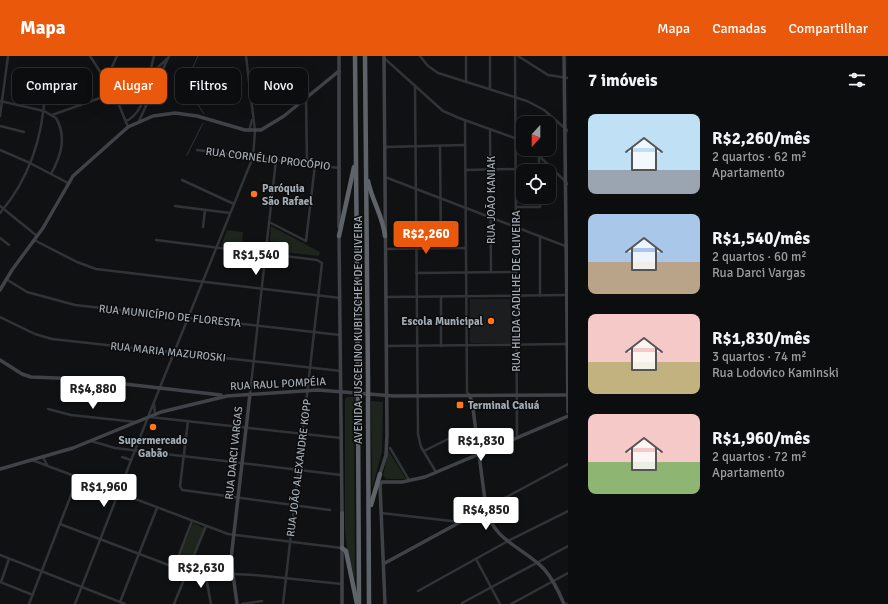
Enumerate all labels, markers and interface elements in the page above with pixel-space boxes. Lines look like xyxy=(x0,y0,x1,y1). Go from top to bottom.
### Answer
text: Mapa xyxy=(20,16,66,40)
text: Mapa xyxy=(657,20,690,37)
text: Camadas xyxy=(712,20,766,37)
text: Compartilhar xyxy=(788,20,868,37)
chip: Comprar xyxy=(12,68,92,104)
chip: Alugar xyxy=(100,68,167,104)
chip: Filtros xyxy=(175,68,241,104)
chip: Novo xyxy=(249,68,308,104)
icon: filters xyxy=(846,69,868,91)
text: 7 imóveis xyxy=(588,70,658,91)
north arrow xyxy=(516,116,556,156)
map controls xyxy=(516,116,556,204)
text: R$2,260/mês xyxy=(712,128,810,149)
icon: home xyxy=(620,130,668,178)
street label: RUA CORNÉLIO PROCÓPIO xyxy=(205,144,331,173)
text: 2 quartos · 62 m² xyxy=(712,149,807,165)
street label: RUA JOÃO KANIAK xyxy=(485,155,498,244)
button: locate xyxy=(516,164,556,204)
text: Apartamento xyxy=(712,165,785,181)
place label: Paróquia São Rafael xyxy=(262,182,313,208)
marker: Paróquia São Rafael xyxy=(249,189,259,199)
street label: RUA HILDA CADILHE DE OLIVEIRA xyxy=(510,210,523,372)
street label: AVENIDA JUSCELINO KUBITSCHEK DE OLIVEIRA xyxy=(352,216,365,444)
pin: R$2,260 xyxy=(389,221,463,255)
text: R$2,260 xyxy=(403,226,449,242)
text: R$1,540/mês xyxy=(712,228,810,249)
icon: home xyxy=(620,230,668,278)
pin: R$1,540 xyxy=(219,242,293,276)
text: R$1,540 xyxy=(233,247,279,263)
text: 2 quartos · 60 m² xyxy=(712,249,807,265)
text: Rua Darci Vargas xyxy=(712,265,806,281)
street label: RUA MUNICÍPIO DE FLORESTA xyxy=(98,301,242,330)
place label: Escola Municipal xyxy=(401,315,484,328)
marker: Escola Municipal xyxy=(486,316,496,326)
text: R$1,830/mês xyxy=(712,328,810,349)
icon: home xyxy=(620,330,668,378)
street label: RUA MARIA MAZUROSKI xyxy=(110,339,226,365)
text: 3 quartos · 74 m² xyxy=(712,349,807,365)
text: Rua Lodovico Kaminski xyxy=(712,365,839,381)
street label: RUA RAUL POMPÉIA xyxy=(230,374,327,393)
pin: R$4,880 xyxy=(56,376,130,410)
text: R$4,880 xyxy=(70,381,116,397)
street label: RUA JOÃO ALEXANDRE KOPP xyxy=(284,398,314,538)
place label: Terminal Caiuá xyxy=(468,399,540,412)
marker: Terminal Caiuá xyxy=(455,400,465,410)
street label: RUA DARCI VARGAS xyxy=(223,406,245,500)
marker: Supermercado Gabão xyxy=(148,422,158,432)
pin: R$1,830 xyxy=(444,428,518,462)
text: R$1,960/mês xyxy=(712,428,810,449)
icon: home xyxy=(620,430,668,478)
text: R$1,830 xyxy=(458,433,504,449)
place label: Supermercado Gabão xyxy=(119,434,188,460)
text: 2 quartos · 72 m² xyxy=(712,449,807,465)
text: Apartamento xyxy=(712,465,785,481)
pin: R$1,960 xyxy=(67,474,141,508)
text: R$1,960 xyxy=(81,479,127,495)
pin: R$4,850 xyxy=(449,497,523,531)
text: R$4,850 xyxy=(463,502,509,518)
pin: R$2,630 xyxy=(164,555,238,589)
text: R$2,630 xyxy=(178,560,224,576)

